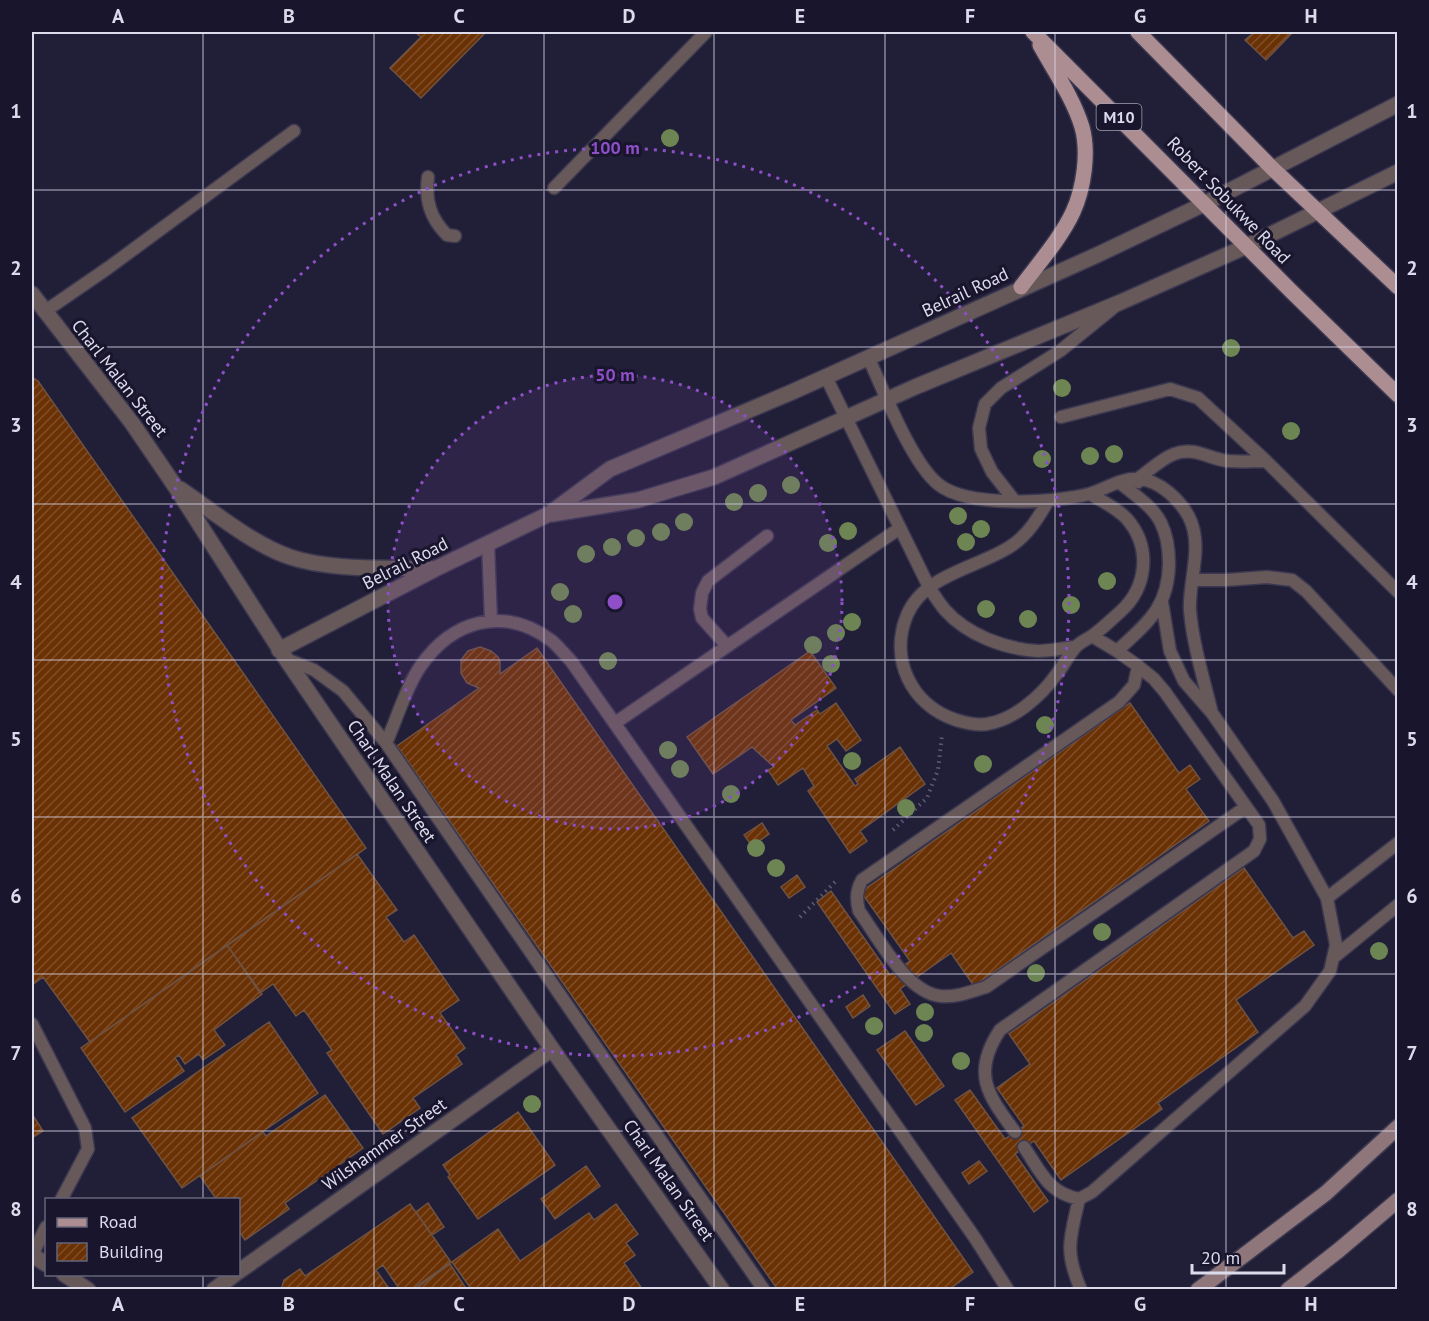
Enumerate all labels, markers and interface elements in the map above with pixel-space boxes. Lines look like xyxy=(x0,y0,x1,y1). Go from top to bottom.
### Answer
text: A xyxy=(112,3,125,29)
text: B xyxy=(283,3,295,29)
text: C xyxy=(453,3,465,29)
text: D xyxy=(623,3,636,29)
text: E xyxy=(795,3,805,29)
text: F xyxy=(965,3,975,29)
text: G xyxy=(1134,3,1146,29)
text: H xyxy=(1304,3,1318,29)
text: 1 xyxy=(10,98,22,124)
text: 1 xyxy=(1406,98,1418,124)
road number: M10 xyxy=(1096,104,1142,130)
street label: Robert Sobukwe Road xyxy=(1162,131,1296,269)
text: 100 m xyxy=(590,136,640,159)
text: 2 xyxy=(10,255,22,281)
text: 2 xyxy=(1406,255,1418,281)
street label: Belrail Road xyxy=(918,262,1012,322)
street label: Charl Malan Street xyxy=(67,314,173,442)
text: 50 m xyxy=(595,363,635,386)
text: 3 xyxy=(10,412,22,438)
text: 3 xyxy=(1406,412,1418,438)
street label: Belrail Road xyxy=(358,532,452,594)
text: 4 xyxy=(10,569,22,595)
text: 4 xyxy=(1406,569,1418,595)
centre of rings xyxy=(605,592,625,612)
street label: Charl Malan Street xyxy=(342,715,442,847)
text: 5 xyxy=(10,726,22,752)
text: 5 xyxy=(1406,726,1418,752)
text: 6 xyxy=(10,883,22,909)
text: 6 xyxy=(1406,883,1418,909)
text: 7 xyxy=(10,1040,22,1066)
text: 7 xyxy=(1406,1040,1418,1066)
street label: Wilshammer Street xyxy=(317,1093,451,1195)
street label: Charl Malan Street xyxy=(619,1115,719,1245)
text: 8 xyxy=(10,1196,22,1222)
text: 8 xyxy=(1406,1196,1418,1222)
legend xyxy=(45,1198,240,1276)
text: Road xyxy=(99,1210,137,1233)
scale bar xyxy=(1192,1237,1284,1275)
text: Building xyxy=(99,1240,163,1263)
text: 20 m xyxy=(1201,1246,1240,1269)
text: A xyxy=(112,1291,125,1317)
text: B xyxy=(283,1291,295,1317)
text: C xyxy=(453,1291,465,1317)
text: D xyxy=(623,1291,636,1317)
text: E xyxy=(795,1291,805,1317)
text: F xyxy=(965,1291,975,1317)
text: G xyxy=(1134,1291,1146,1317)
text: H xyxy=(1304,1291,1318,1317)

